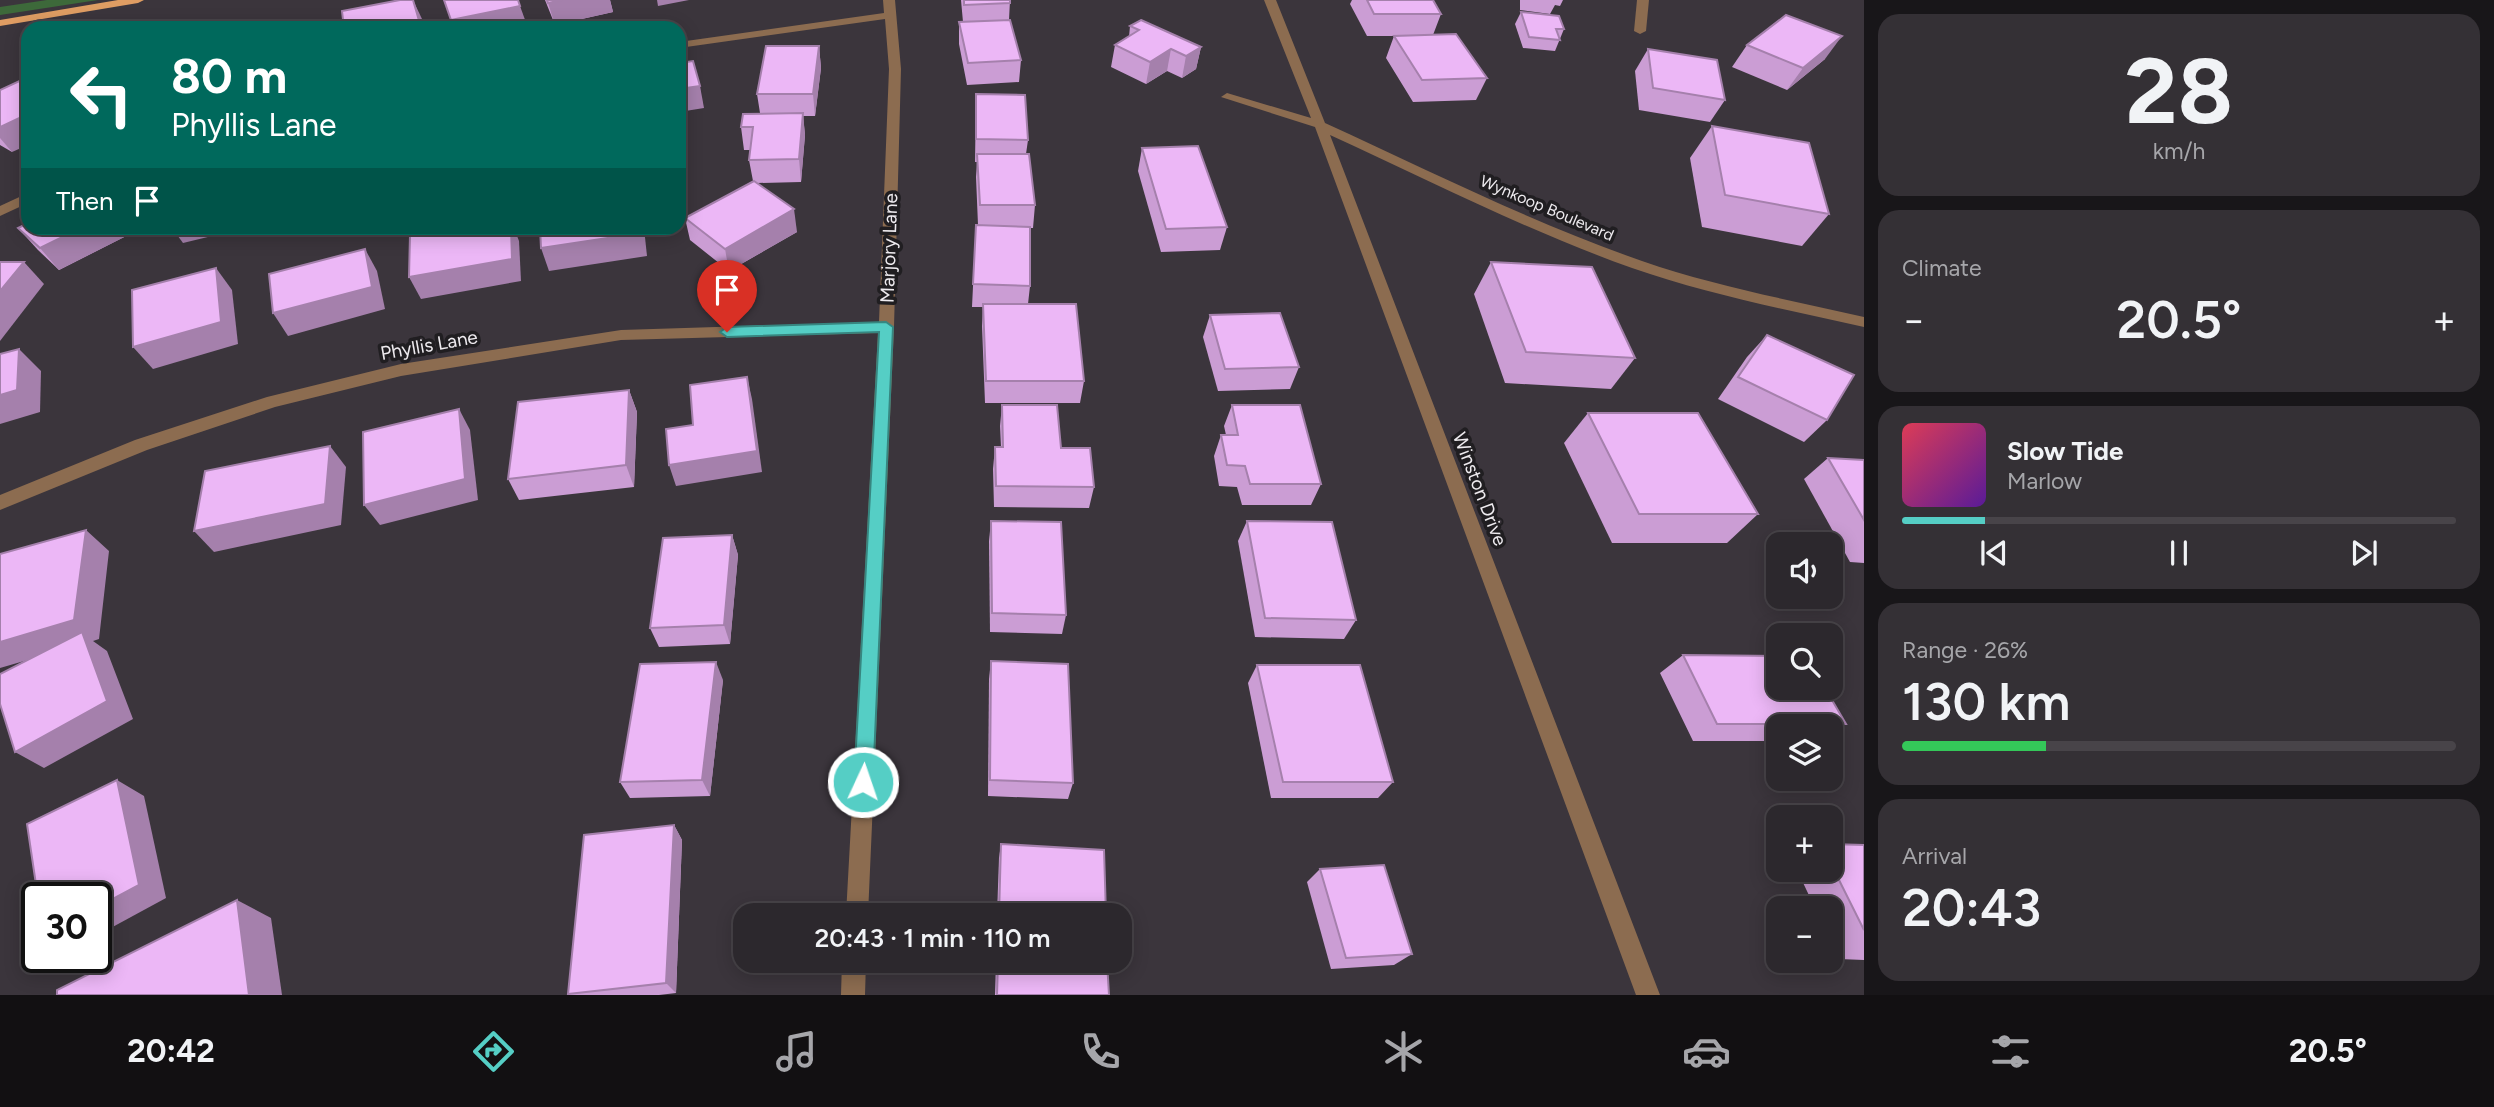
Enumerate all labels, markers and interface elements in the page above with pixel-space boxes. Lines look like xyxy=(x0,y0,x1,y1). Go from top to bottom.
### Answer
text: 28 xyxy=(2125,37,2233,146)
text: 80 m xyxy=(171,46,287,105)
icon: left xyxy=(56,49,147,140)
text: Phyllis Lane xyxy=(171,106,337,144)
text: km/h xyxy=(2153,137,2205,165)
street label: Wynkoop Boulevard xyxy=(1477,171,1617,245)
icon: arrive xyxy=(128,182,166,220)
text: Then xyxy=(56,185,114,217)
street label: Marjory Lane xyxy=(876,193,902,303)
text: Climate xyxy=(1902,254,1981,282)
pin xyxy=(697,260,757,332)
icon: arrive xyxy=(708,271,746,309)
text: 20.5° xyxy=(2117,289,2241,351)
text: − xyxy=(1902,297,1926,343)
text: + xyxy=(2432,297,2456,343)
street label: Phyllis Lane xyxy=(379,325,479,365)
street label: Winston Drive xyxy=(1448,429,1512,549)
text: Slow Tide xyxy=(2007,435,2123,467)
text: Marlow xyxy=(2007,467,2082,495)
map controls xyxy=(1766,532,1843,973)
button: sound xyxy=(1766,532,1843,609)
icon: previous xyxy=(1975,534,2013,572)
icon: pause xyxy=(2160,534,2198,572)
icon: next xyxy=(2345,534,2383,572)
button: search xyxy=(1766,623,1843,700)
text: Range · 26% xyxy=(1902,636,2028,664)
text: 130 km xyxy=(1902,671,2070,733)
button: layers xyxy=(1766,714,1843,791)
position arrow xyxy=(826,745,900,819)
button: + xyxy=(1766,805,1843,882)
text: Arrival xyxy=(1902,842,1967,870)
text: 20:43 xyxy=(1902,877,2041,939)
speed limit sign: 30 xyxy=(21,882,112,973)
button: − xyxy=(1766,896,1843,973)
text: 20:43 · 1 min · 110 m xyxy=(814,922,1051,954)
icon: directions xyxy=(469,1027,518,1076)
icon: music xyxy=(772,1027,821,1076)
icon: phone xyxy=(1076,1027,1125,1076)
icon: climate xyxy=(1379,1027,1428,1076)
icon: car xyxy=(1682,1027,1731,1076)
icon: filters xyxy=(1986,1027,2035,1076)
text: 20:42 xyxy=(127,1032,215,1070)
text: 20.5° xyxy=(2289,1032,2367,1070)

